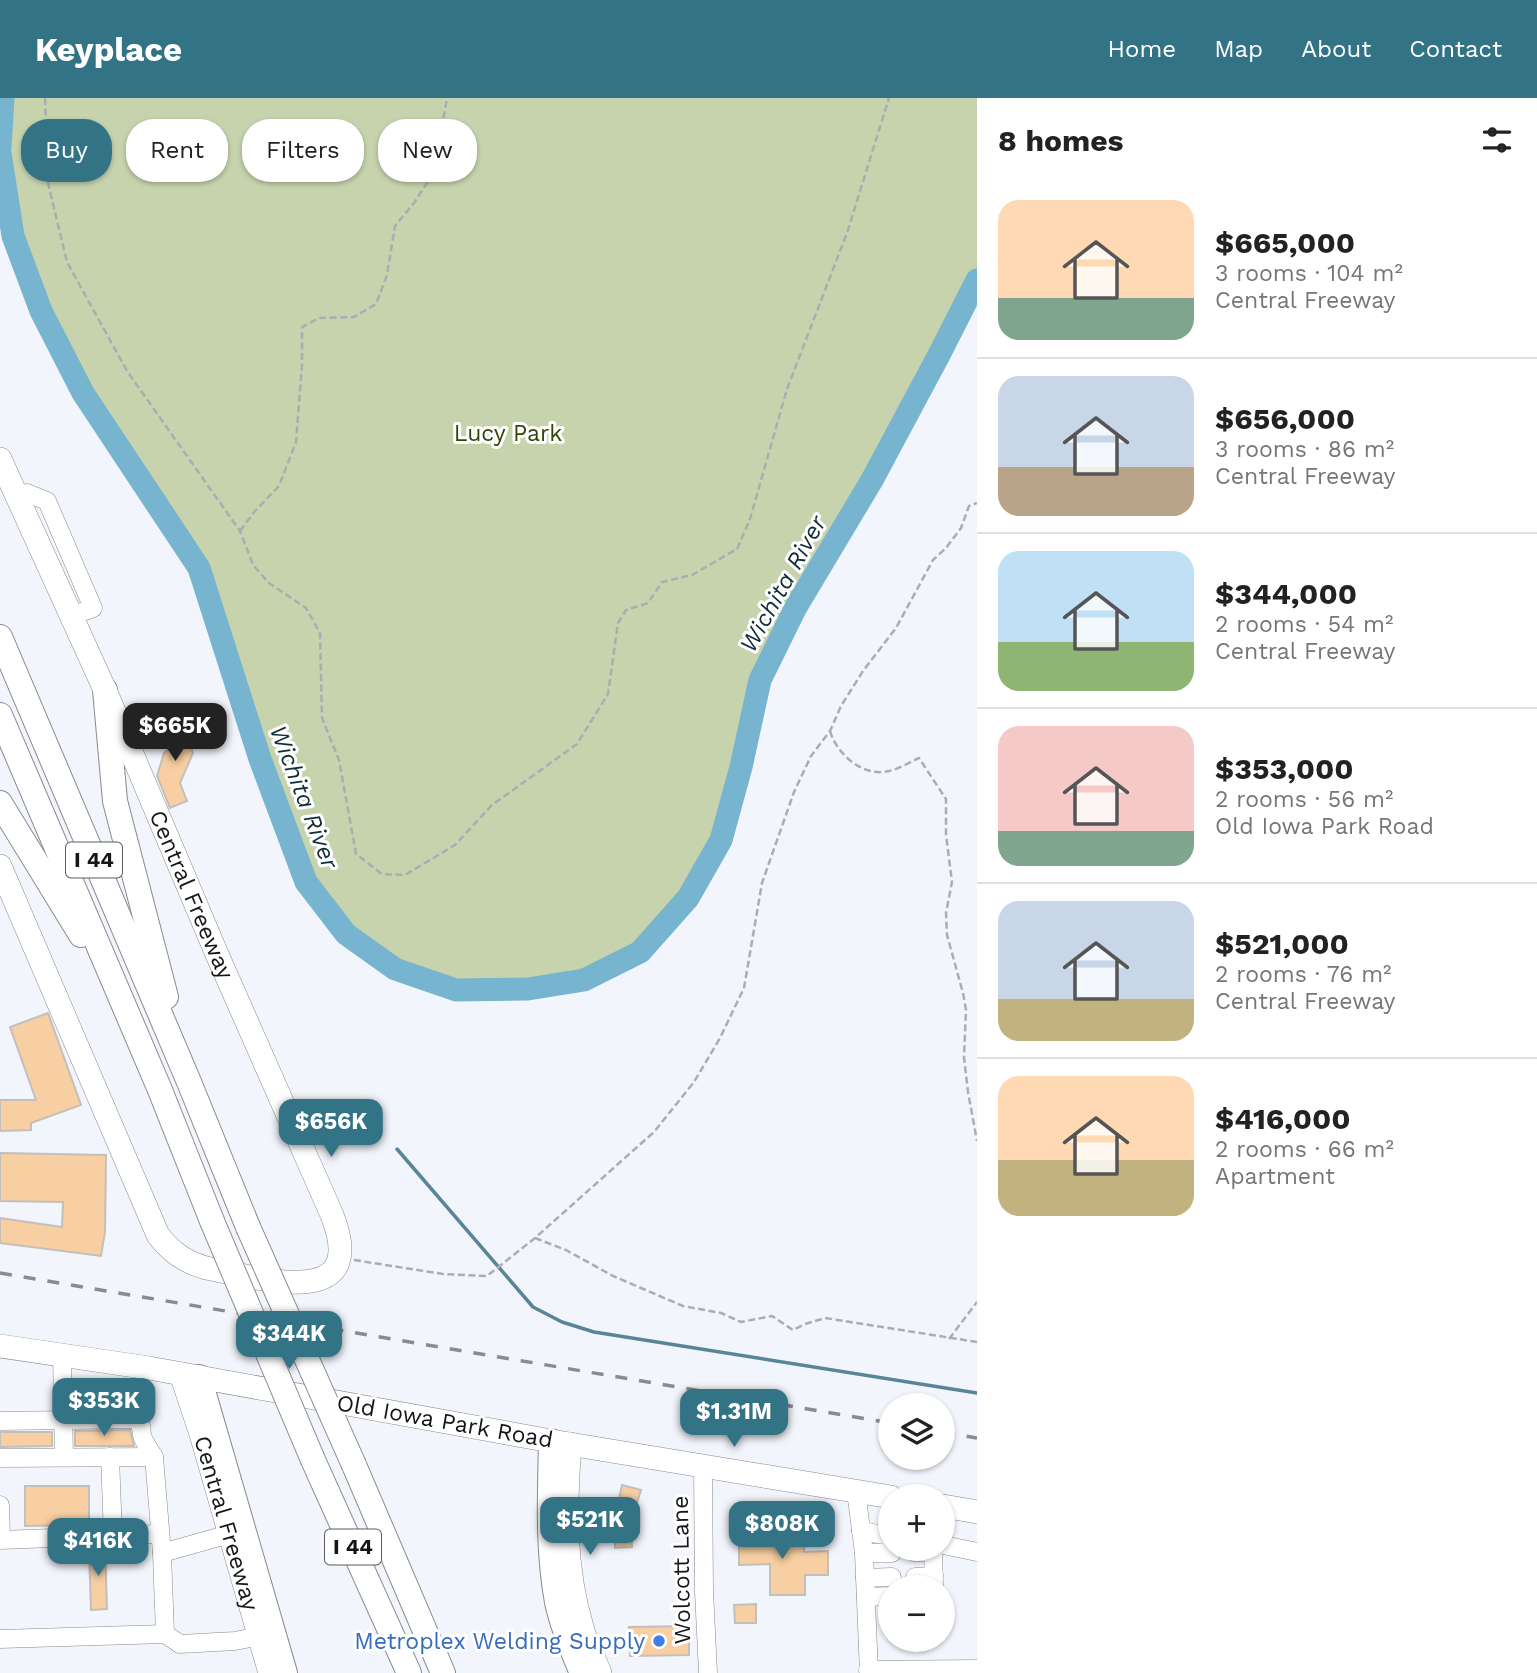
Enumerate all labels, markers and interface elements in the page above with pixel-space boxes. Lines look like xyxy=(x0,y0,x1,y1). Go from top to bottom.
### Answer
text: Keyplace xyxy=(35,30,182,69)
text: Home xyxy=(1108,35,1176,63)
text: Map xyxy=(1214,35,1263,63)
text: About xyxy=(1301,35,1371,63)
text: Contact xyxy=(1409,35,1502,63)
chip: Buy xyxy=(21,119,112,182)
chip: Rent xyxy=(126,119,228,182)
chip: Filters xyxy=(242,119,364,182)
chip: New xyxy=(378,119,477,182)
icon: filters xyxy=(1478,121,1516,159)
text: 8 homes xyxy=(998,123,1124,158)
text: $665,000 xyxy=(1215,225,1355,260)
icon: home xyxy=(1054,228,1138,312)
text: 3 rooms · 104 m² xyxy=(1215,260,1403,287)
text: Central Freeway xyxy=(1215,287,1395,314)
text: $656,000 xyxy=(1215,401,1355,436)
icon: home xyxy=(1054,404,1138,488)
park label: Lucy Park xyxy=(454,420,562,447)
text: 3 rooms · 86 m² xyxy=(1215,436,1394,463)
text: Central Freeway xyxy=(1215,463,1395,490)
water label: Wichita River xyxy=(734,510,833,657)
text: $344,000 xyxy=(1215,576,1357,611)
icon: home xyxy=(1054,579,1138,663)
text: 2 rooms · 54 m² xyxy=(1215,611,1393,638)
text: Central Freeway xyxy=(1215,638,1395,665)
pin: $665K xyxy=(126,704,224,763)
text: $665K xyxy=(139,712,211,739)
water label: Wichita River xyxy=(264,721,345,874)
text: $353,000 xyxy=(1215,751,1354,786)
icon: home xyxy=(1054,754,1138,838)
text: 2 rooms · 56 m² xyxy=(1215,786,1393,813)
street label: Central Freeway xyxy=(144,806,239,983)
text: Old Iowa Park Road xyxy=(1215,813,1434,840)
road number: I 44 xyxy=(66,842,122,878)
text: $521,000 xyxy=(1215,926,1349,961)
icon: home xyxy=(1054,929,1138,1013)
text: 2 rooms · 76 m² xyxy=(1215,961,1391,988)
text: Central Freeway xyxy=(1215,988,1395,1015)
pin: $656K xyxy=(282,1100,380,1159)
text: $416,000 xyxy=(1215,1101,1351,1136)
icon: home xyxy=(1054,1104,1138,1188)
text: $656K xyxy=(295,1108,367,1135)
text: 2 rooms · 66 m² xyxy=(1215,1136,1394,1163)
text: Apartment xyxy=(1215,1163,1335,1190)
pin: $344K xyxy=(240,1312,338,1371)
text: $344K xyxy=(252,1320,326,1347)
pin: $353K xyxy=(55,1378,153,1438)
text: $353K xyxy=(68,1387,140,1414)
street label: Old Iowa Park Road xyxy=(335,1389,555,1454)
pin: $1.31M xyxy=(677,1390,791,1449)
map controls xyxy=(878,1393,955,1652)
button: layers xyxy=(878,1393,955,1470)
text: $1.31M xyxy=(696,1398,772,1425)
street label: Central Freeway xyxy=(188,1433,264,1614)
button: + xyxy=(878,1484,955,1561)
street label: Wolcott Lane xyxy=(667,1495,696,1644)
pin: $521K xyxy=(541,1498,639,1557)
pin: $808K xyxy=(733,1502,831,1561)
text: $521K xyxy=(556,1506,624,1533)
text: $808K xyxy=(745,1510,819,1537)
pin: $416K xyxy=(49,1518,147,1578)
text: $416K xyxy=(63,1527,133,1554)
road number: I 44 xyxy=(325,1530,381,1564)
button: − xyxy=(878,1575,955,1652)
place label: Metroplex Welding Supply xyxy=(354,1628,645,1655)
marker: Metroplex Welding Supply xyxy=(651,1633,667,1649)

